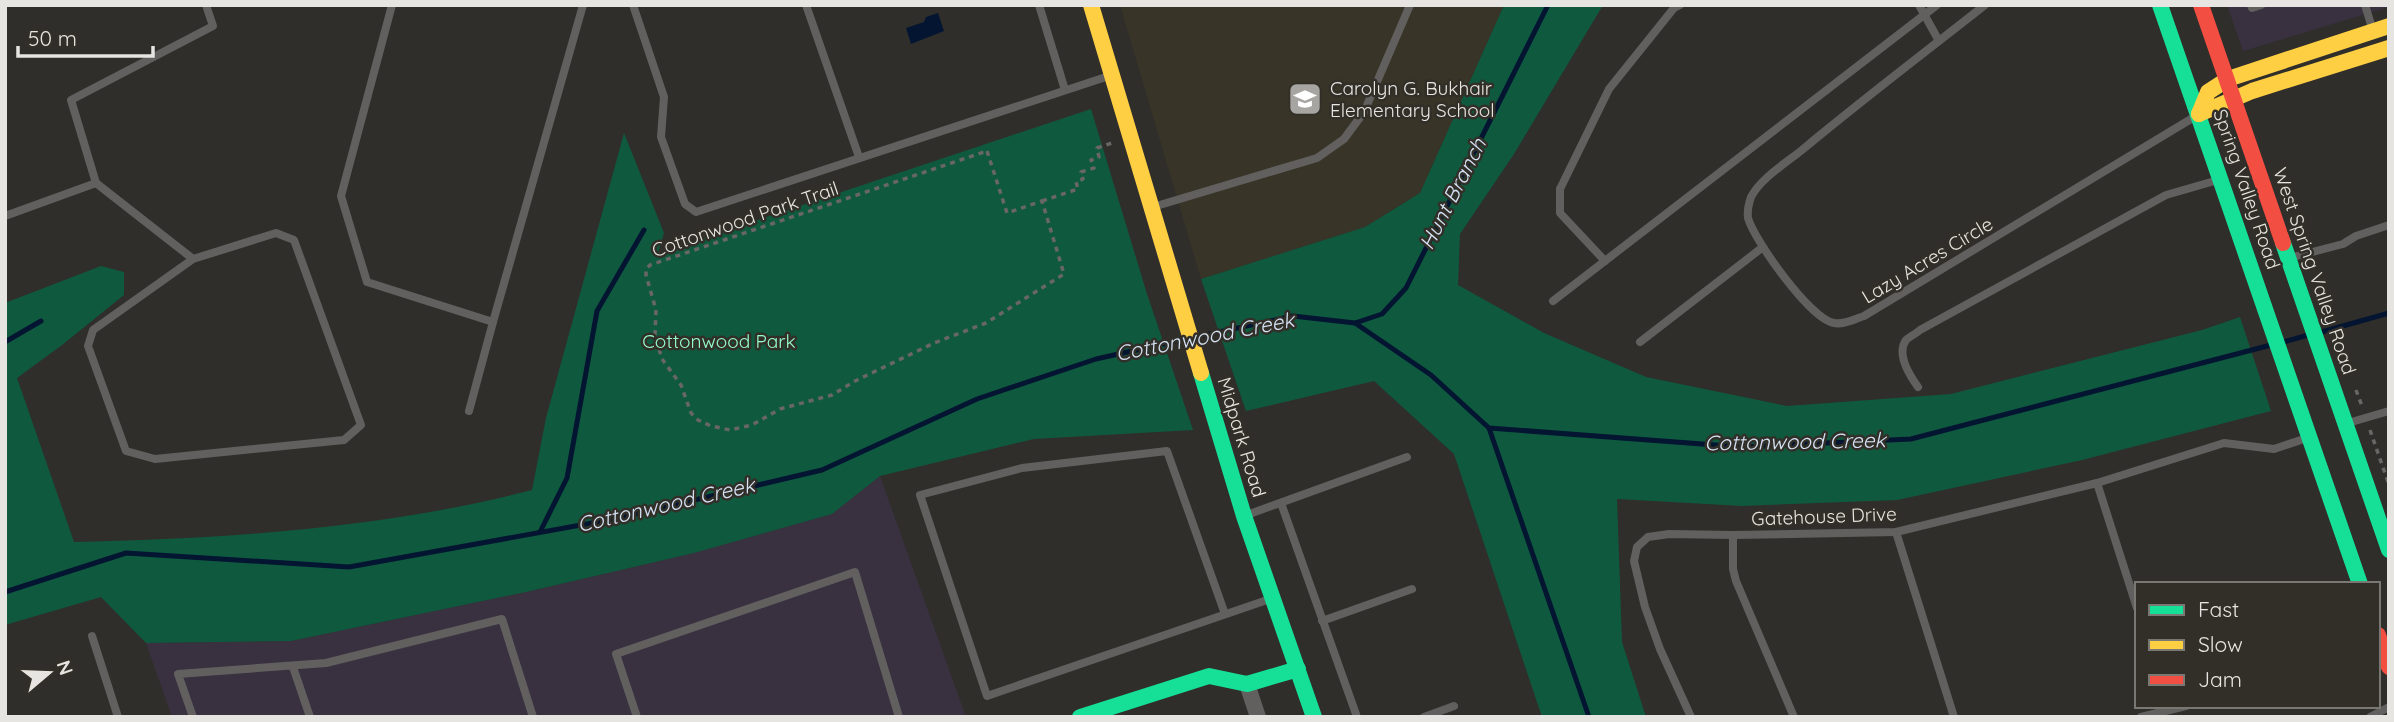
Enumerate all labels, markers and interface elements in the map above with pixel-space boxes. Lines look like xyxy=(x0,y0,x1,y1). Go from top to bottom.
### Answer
scale bar xyxy=(18,14,152,58)
text: 50 m xyxy=(28,25,77,51)
place label: Carolyn G. Bukhair Elementary School xyxy=(1330,76,1495,122)
school or university icon: Carolyn G. Bukhair Elementary School xyxy=(1286,80,1324,118)
street label: Spring Valley Road xyxy=(2208,106,2286,272)
water label: Hunt Branch xyxy=(1413,133,1492,253)
street label: West Spring Valley Road xyxy=(2268,164,2362,378)
street label: Cottonwood Park Trail xyxy=(648,176,842,262)
street label: Lazy Acres Circle xyxy=(1857,211,1997,309)
water label: Cottonwood Creek xyxy=(1113,306,1298,366)
park label: Cottonwood Park xyxy=(642,329,796,353)
street label: Midpark Road xyxy=(1212,374,1272,500)
water label: Cottonwood Creek xyxy=(1704,426,1888,456)
water label: Cottonwood Creek xyxy=(575,471,759,537)
street label: Gatehouse Drive xyxy=(1751,501,1897,531)
legend xyxy=(2135,582,2380,708)
text: Fast xyxy=(2198,596,2239,622)
text: Slow xyxy=(2198,631,2243,657)
north arrow xyxy=(14,638,84,708)
text: N xyxy=(51,657,79,678)
text: Jam xyxy=(2198,666,2242,692)

